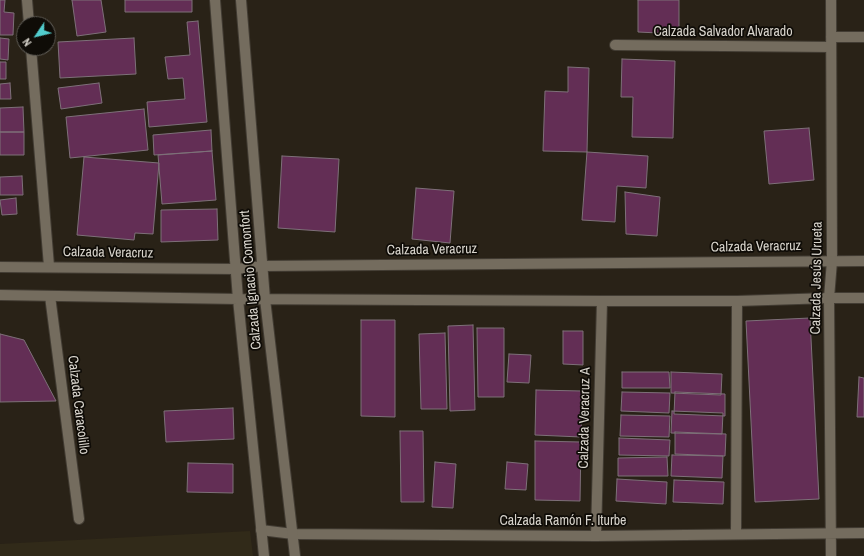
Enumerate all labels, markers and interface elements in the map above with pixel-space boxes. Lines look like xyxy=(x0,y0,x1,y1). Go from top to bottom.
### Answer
north arrow xyxy=(16,16,56,56)
street label: Calzada Salvador Alvarado xyxy=(653,24,793,40)
text: N xyxy=(19,36,35,49)
street label: Calzada Ignacio Comonfort xyxy=(237,210,265,350)
street label: Calzada Jesús Urueta xyxy=(808,221,826,335)
street label: Calzada Veracruz xyxy=(711,238,801,256)
street label: Calzada Veracruz xyxy=(387,241,477,259)
street label: Calzada Veracruz xyxy=(63,244,153,262)
street label: Calzada Caracolillo xyxy=(64,355,92,455)
street label: Calzada Veracruz A xyxy=(576,367,594,469)
street label: Calzada Ramón F. Iturbe xyxy=(500,513,626,529)

